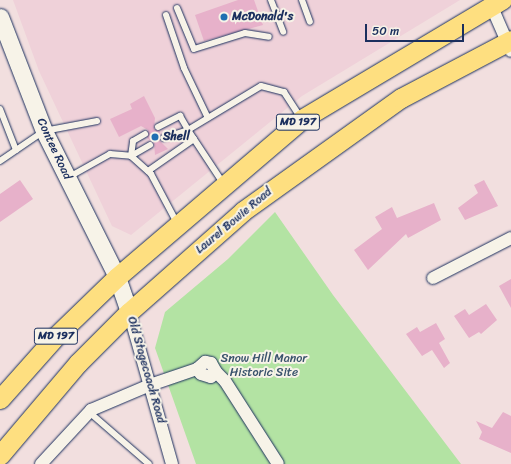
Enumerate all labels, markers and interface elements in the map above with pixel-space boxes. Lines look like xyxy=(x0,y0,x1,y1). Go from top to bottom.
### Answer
place label: McDonald's xyxy=(232,10,293,24)
marker: McDonald's xyxy=(219,12,229,22)
scale bar xyxy=(367,16,466,42)
text: 50 m xyxy=(372,20,399,42)
road number: MD 197 xyxy=(275,113,321,131)
street label: Contee Road xyxy=(34,116,74,182)
place label: Shell xyxy=(163,130,190,144)
marker: Shell xyxy=(150,132,160,142)
street label: Laurel Bowie Road xyxy=(193,185,275,257)
street label: Old Stagecoach Road xyxy=(124,315,168,425)
road number: MD 197 xyxy=(33,327,79,345)
park label: Snow Hill Manor Historic Site xyxy=(221,352,307,380)

